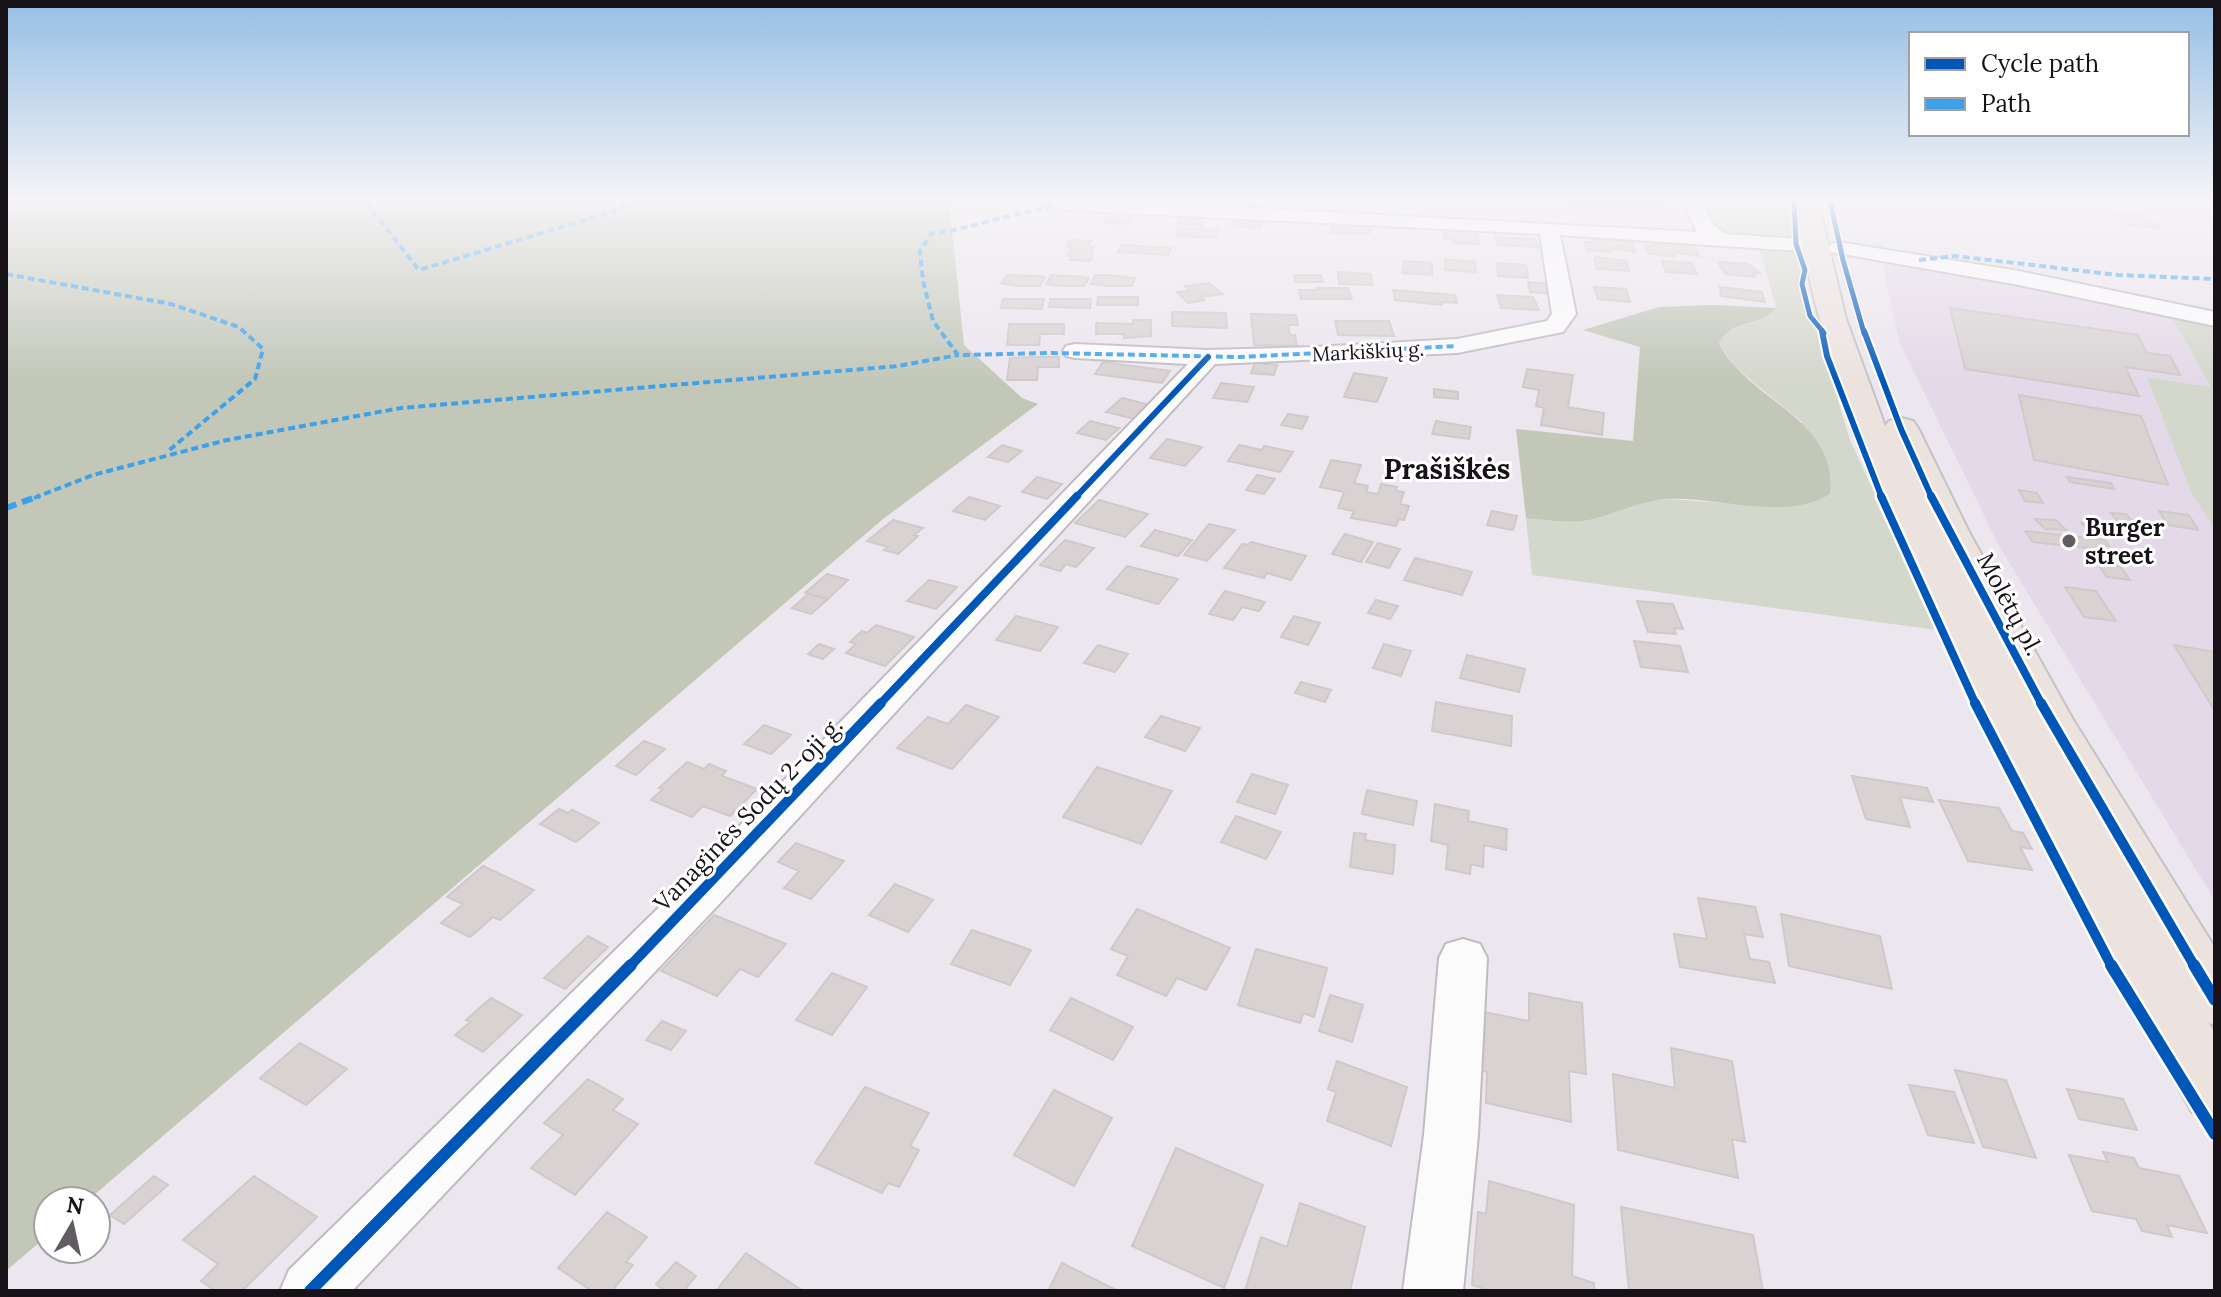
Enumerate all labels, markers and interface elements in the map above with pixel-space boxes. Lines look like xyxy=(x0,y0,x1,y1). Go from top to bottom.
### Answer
legend xyxy=(1909,32,2189,136)
text: Cycle path xyxy=(1981,48,2099,79)
text: Path xyxy=(1981,88,2031,119)
street label: Markiškių g. xyxy=(1311,336,1425,366)
district label: Prašiškės xyxy=(1384,451,1510,487)
place label: Burger street xyxy=(2085,512,2165,571)
marker: Burger street xyxy=(2060,532,2078,550)
street label: Molėtų pl. xyxy=(1970,547,2050,661)
street label: Vanaginės Sodų 2-oji g. xyxy=(646,710,849,919)
north arrow xyxy=(32,1185,112,1265)
text: N xyxy=(65,1190,86,1220)

